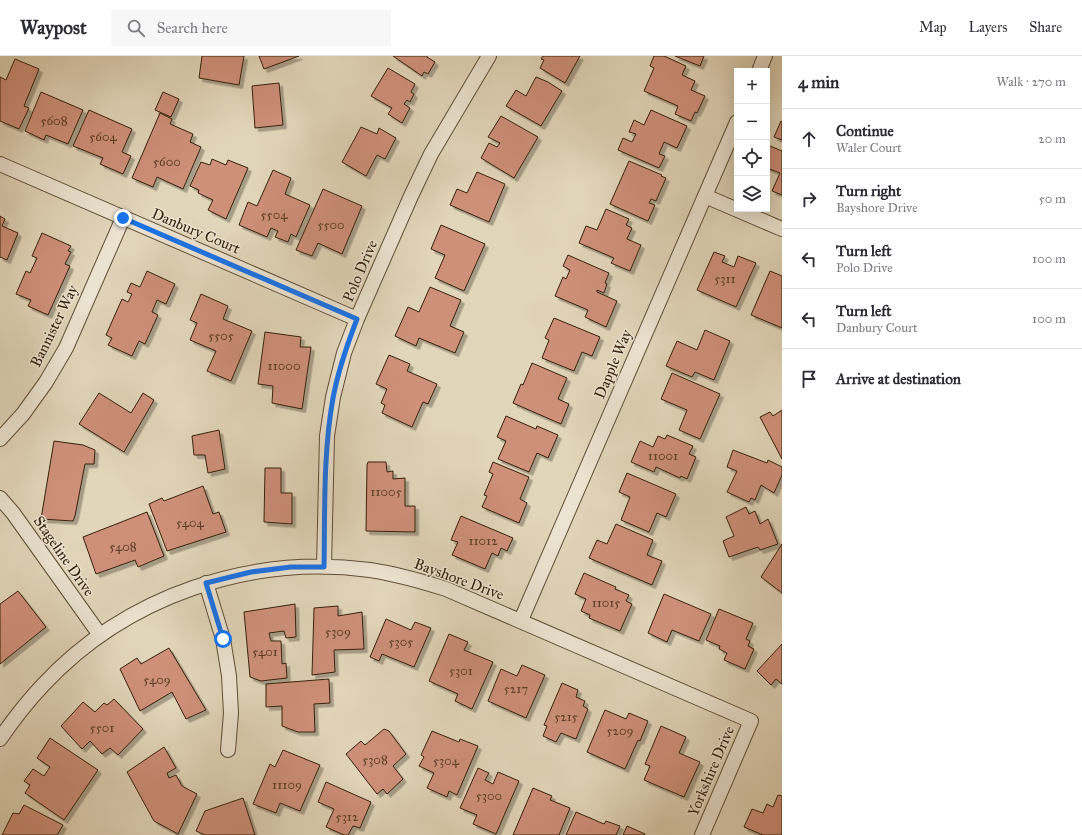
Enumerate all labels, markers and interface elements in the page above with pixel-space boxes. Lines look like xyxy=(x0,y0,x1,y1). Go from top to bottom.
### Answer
search box xyxy=(111,10,391,46)
text: Waypost xyxy=(20,16,87,39)
icon: search xyxy=(125,17,147,39)
text: Search here xyxy=(157,19,228,37)
text: Map xyxy=(919,19,947,36)
text: Layers xyxy=(969,19,1007,36)
text: Share xyxy=(1029,19,1062,36)
map controls xyxy=(734,68,770,212)
button: + xyxy=(734,68,770,104)
text: 4 min xyxy=(798,72,839,93)
text: Walk · 270 m xyxy=(997,74,1066,90)
button: − xyxy=(734,104,770,140)
house number: 5608 xyxy=(40,113,68,129)
text: Continue xyxy=(836,122,894,140)
icon: ahead xyxy=(798,128,820,150)
house number: 5604 xyxy=(89,129,118,145)
text: 20 m xyxy=(1038,131,1066,147)
button: locate xyxy=(734,140,770,176)
text: Waler Court xyxy=(836,140,902,156)
house number: 5600 xyxy=(153,154,181,170)
button: layers xyxy=(734,176,770,212)
text: Turn right xyxy=(836,182,901,200)
icon: right xyxy=(798,188,820,210)
text: 50 m xyxy=(1039,191,1066,207)
text: Bayshore Drive xyxy=(836,200,918,216)
street label: Danbury Court xyxy=(149,204,243,258)
house number: 5504 xyxy=(261,207,288,223)
route end xyxy=(114,209,132,227)
house number: 5500 xyxy=(317,217,345,233)
street label: Polo Drive xyxy=(339,237,381,305)
text: Turn left xyxy=(836,242,892,260)
icon: left xyxy=(798,248,820,270)
text: 100 m xyxy=(1032,251,1066,267)
text: Polo Drive xyxy=(836,260,893,276)
house number: 5311 xyxy=(714,271,736,287)
street label: Bannister Way xyxy=(26,281,82,370)
text: Turn left xyxy=(836,302,892,320)
icon: left xyxy=(798,308,820,330)
text: 100 m xyxy=(1032,311,1066,327)
text: Danbury Court xyxy=(836,320,918,336)
street label: Dapple Way xyxy=(590,326,636,401)
house number: 5505 xyxy=(208,328,234,344)
house number: 11000 xyxy=(268,358,300,374)
icon: arrive xyxy=(798,368,820,390)
text: Arrive at destination xyxy=(836,370,961,388)
house number: 11001 xyxy=(648,448,678,464)
house number: 11005 xyxy=(370,484,402,500)
street label: Stageline Drive xyxy=(30,512,98,600)
house number: 5404 xyxy=(176,515,205,531)
house number: 11012 xyxy=(468,533,498,549)
house number: 5408 xyxy=(109,539,137,555)
street label: Bayshore Drive xyxy=(412,554,506,604)
house number: 11015 xyxy=(592,595,620,611)
house number: 5309 xyxy=(325,624,351,640)
route start xyxy=(214,630,232,648)
house number: 5305 xyxy=(389,634,413,650)
house number: 5401 xyxy=(252,644,278,660)
house number: 5301 xyxy=(449,663,473,679)
house number: 5409 xyxy=(143,672,171,688)
house number: 5217 xyxy=(504,681,528,697)
house number: 5215 xyxy=(554,709,578,725)
house number: 5501 xyxy=(90,720,114,736)
house number: 5209 xyxy=(606,723,634,739)
street label: Yorkshire Drive xyxy=(684,723,738,819)
house number: 5308 xyxy=(362,752,388,768)
house number: 5304 xyxy=(433,753,460,769)
house number: 11109 xyxy=(272,777,302,793)
house number: 5300 xyxy=(476,788,502,804)
house number: 5312 xyxy=(336,809,359,825)

